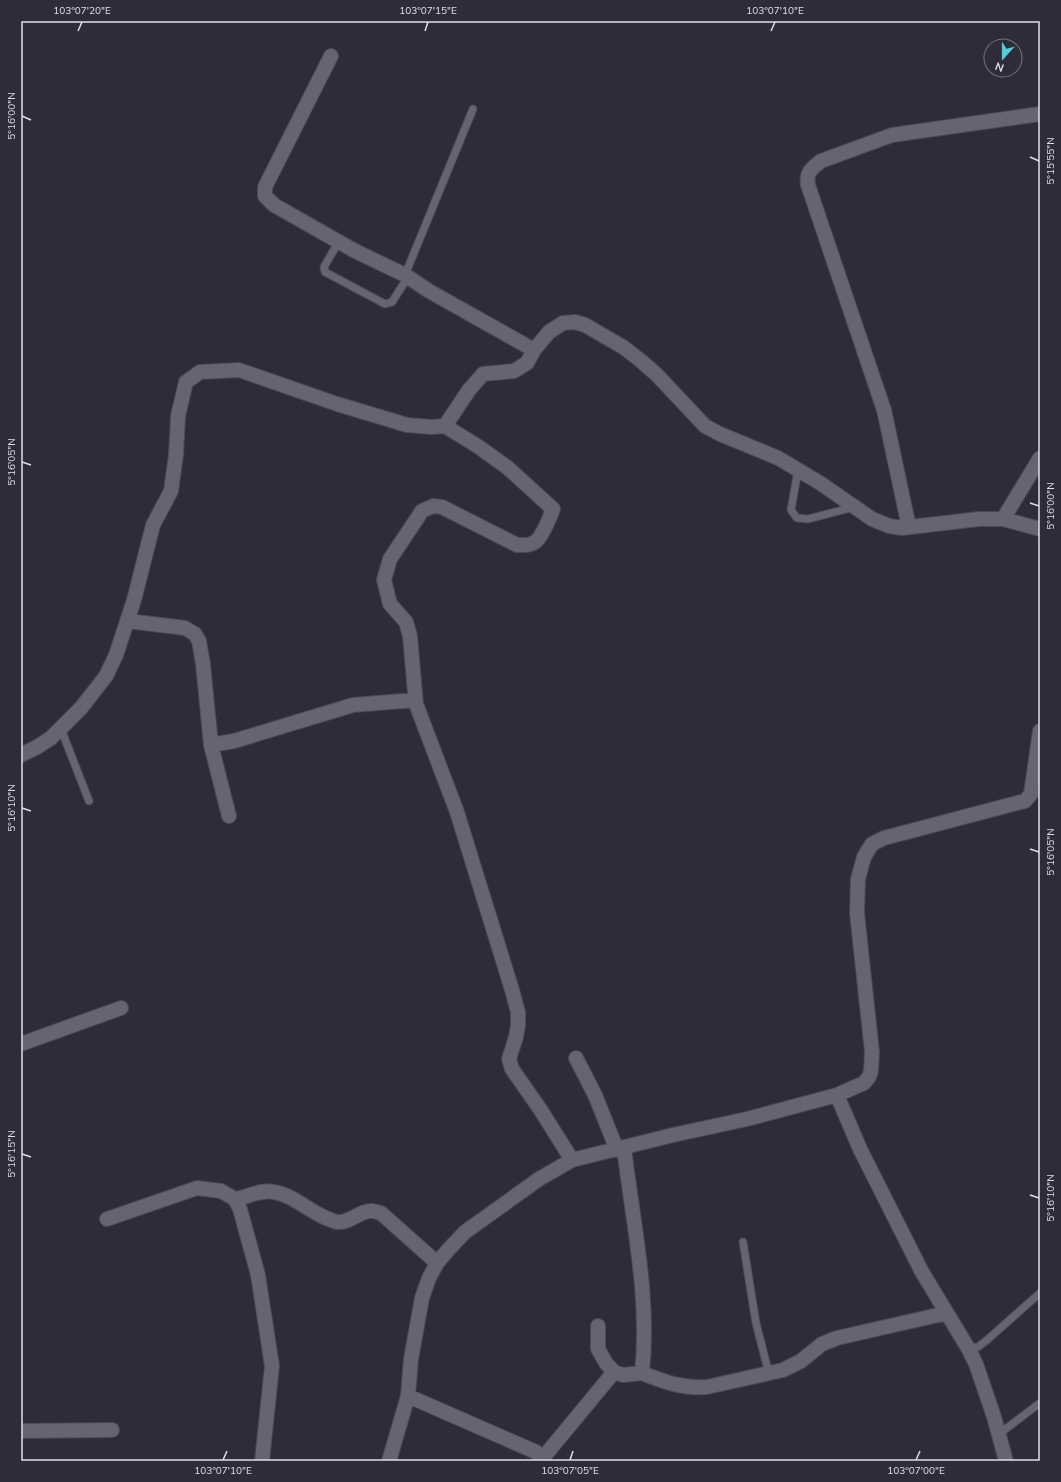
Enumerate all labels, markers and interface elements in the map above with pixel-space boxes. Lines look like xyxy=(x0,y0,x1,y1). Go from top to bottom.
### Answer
text: 103°07'20"E xyxy=(53,4,111,17)
text: 103°07'15"E xyxy=(399,4,457,17)
text: 103°07'10"E xyxy=(746,4,804,17)
north arrow xyxy=(983,38,1023,78)
text: N xyxy=(993,59,1006,75)
text: 5°16'00"N xyxy=(5,92,18,140)
text: 5°15'55"N xyxy=(1044,137,1057,185)
text: 5°16'05"N xyxy=(5,438,18,486)
text: 5°16'00"N xyxy=(1044,482,1057,530)
text: 5°16'10"N xyxy=(5,784,18,832)
text: 5°16'05"N xyxy=(1044,828,1057,876)
text: 5°16'15"N xyxy=(5,1130,18,1178)
text: 5°16'10"N xyxy=(1044,1174,1057,1222)
text: 103°07'10"E xyxy=(194,1464,252,1477)
text: 103°07'05"E xyxy=(541,1464,599,1477)
text: 103°07'00"E xyxy=(887,1464,945,1477)

